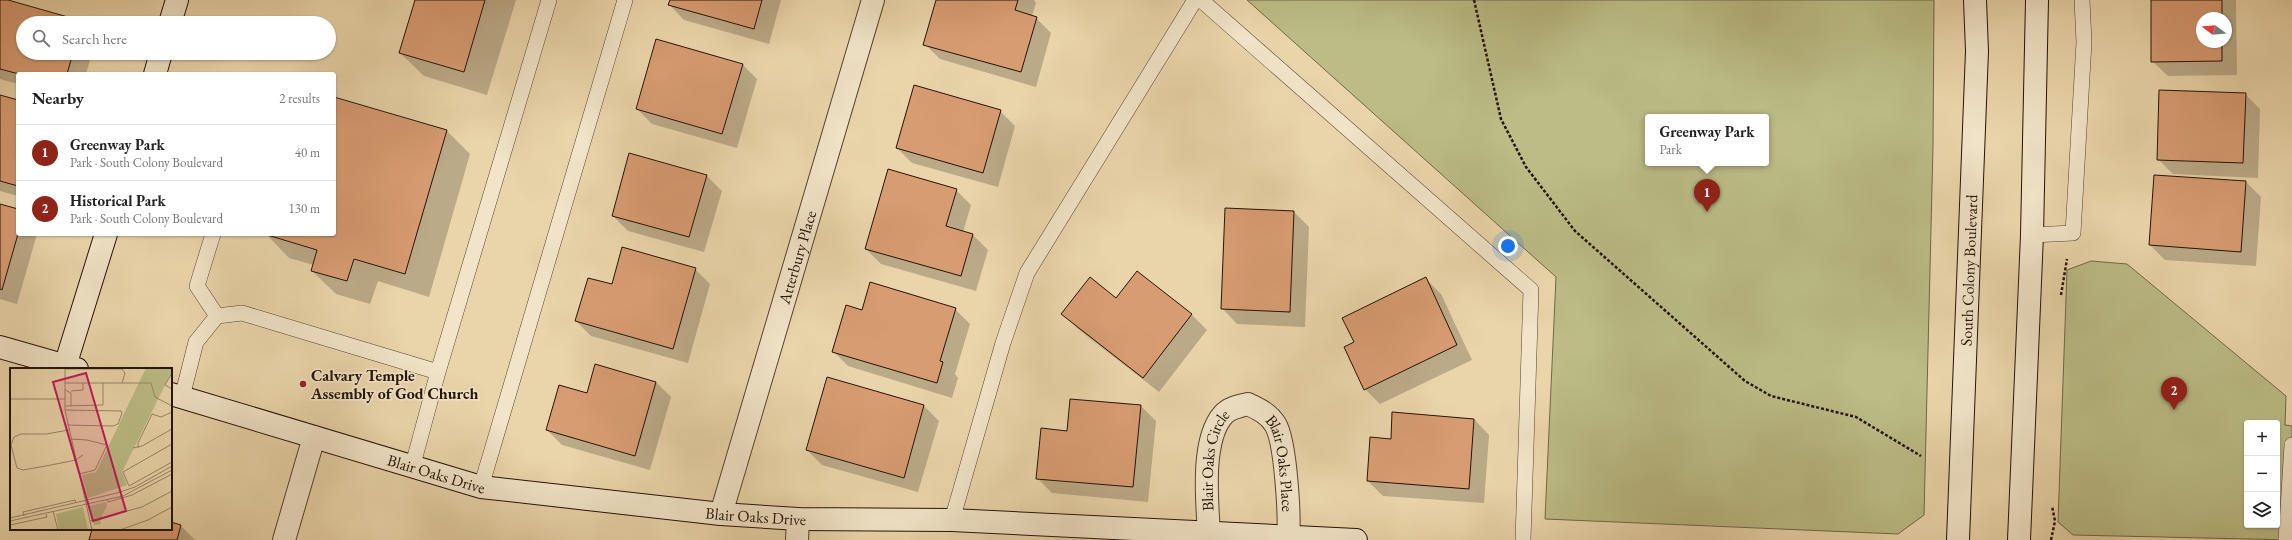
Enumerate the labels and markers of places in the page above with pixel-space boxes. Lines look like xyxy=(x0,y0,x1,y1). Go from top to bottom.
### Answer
pin: 1 xyxy=(1694,179,1720,212)
place label: Calvary Temple Assembly of God Church xyxy=(310,365,478,404)
pin: 2 xyxy=(2161,377,2187,410)
marker: Calvary Temple Assembly of God Church xyxy=(298,379,308,389)

